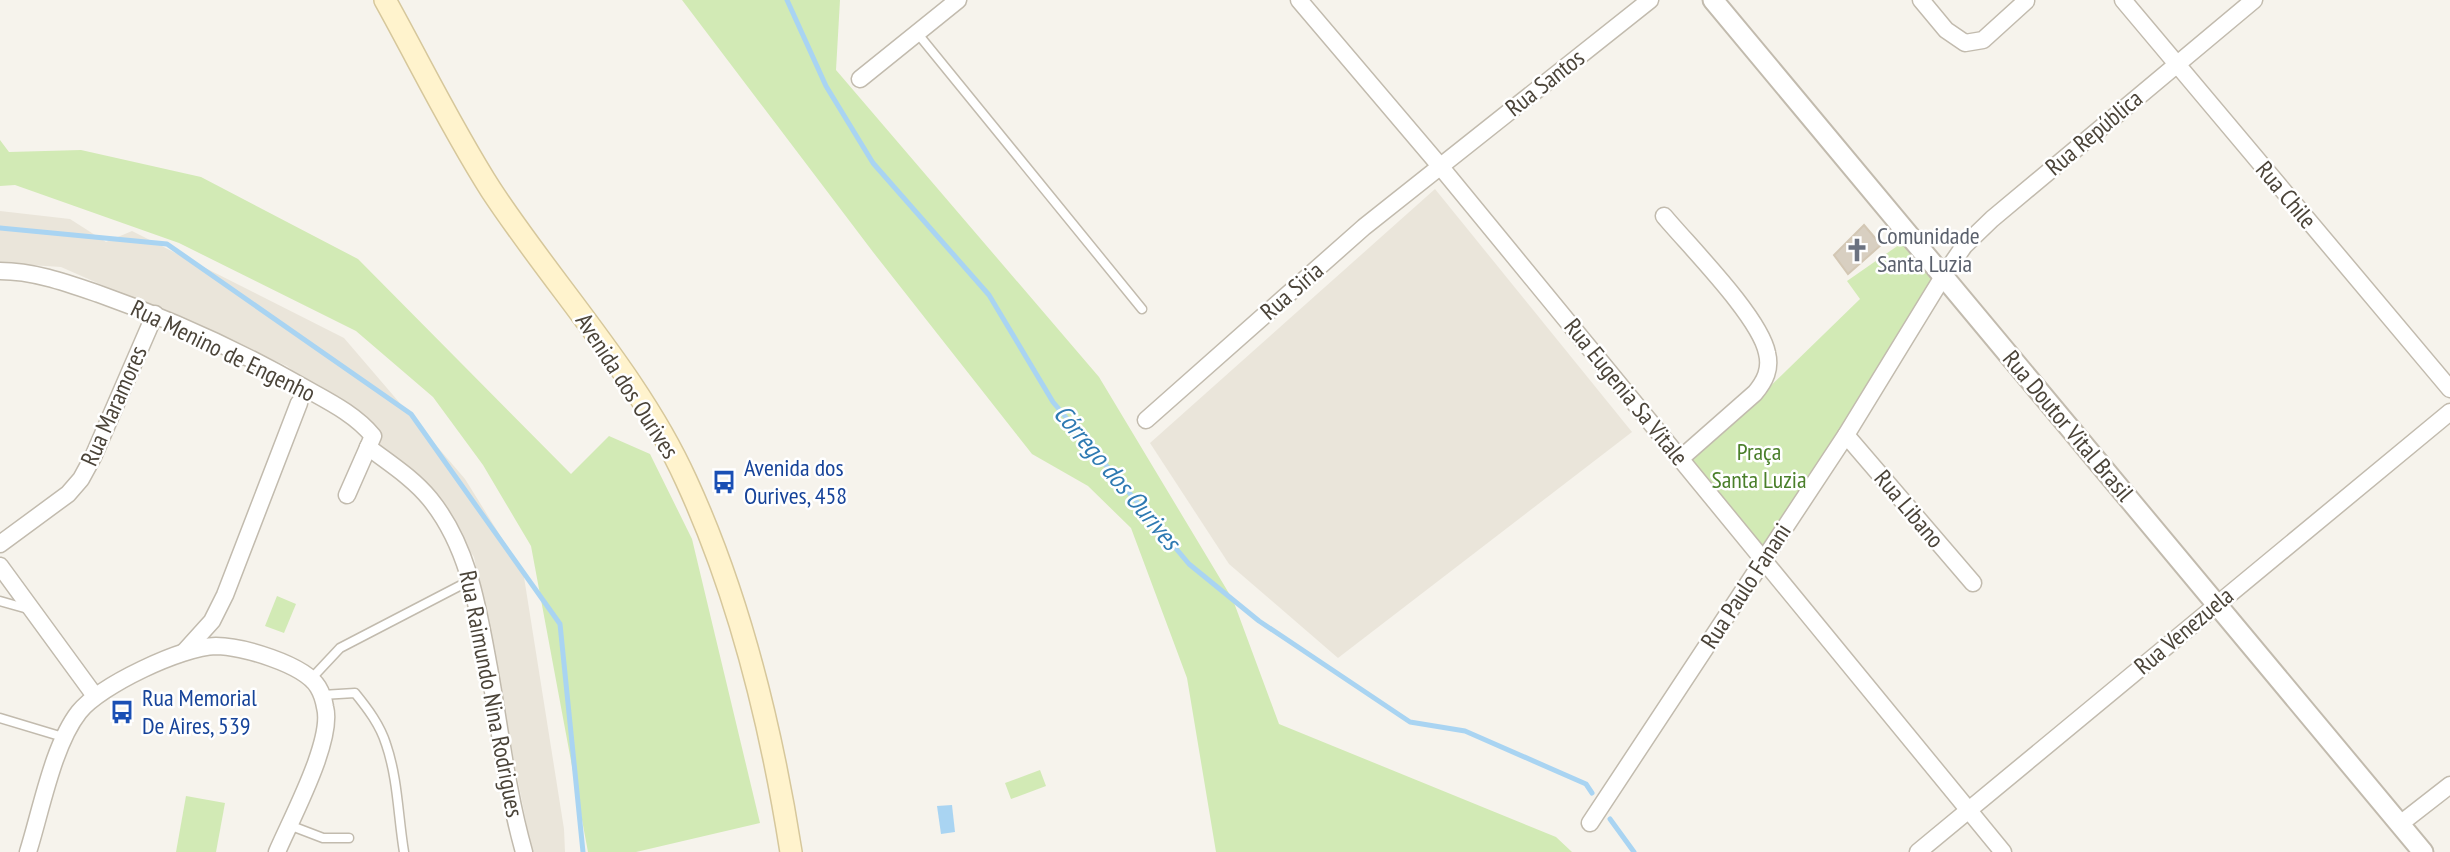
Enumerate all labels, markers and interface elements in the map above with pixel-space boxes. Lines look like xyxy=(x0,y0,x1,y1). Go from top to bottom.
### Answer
street label: Rua Santos xyxy=(1499,42,1590,123)
street label: Rua República xyxy=(2039,83,2149,182)
street label: Rua Chile xyxy=(2249,154,2324,235)
place label: Comunidade Santa Luzia xyxy=(1877,220,1980,279)
church icon: Comunidade Santa Luzia xyxy=(1843,236,1871,264)
street label: Rua Siria xyxy=(1254,255,1330,326)
street label: Rua Menino de Engenho xyxy=(126,292,321,409)
street label: Avenida dos Ourives xyxy=(569,307,686,464)
street label: Rua Eugenia Sa Vitale xyxy=(1558,312,1695,472)
street label: Rua Maramores xyxy=(73,341,154,471)
street label: Rua Doutor Vital Brasil xyxy=(1996,344,2141,508)
water label: Córrego dos Ourives xyxy=(1047,397,1189,558)
park label: Praça Santa Luzia xyxy=(1711,436,1807,495)
place label: Avenida dos Ourives, 458 xyxy=(744,452,847,511)
street label: Rua Libano xyxy=(1868,463,1951,554)
bus stop icon: Avenida dos Ourives, 458 xyxy=(710,468,738,496)
street label: Rua Paulo Fanani xyxy=(1694,517,1798,654)
street label: Rua Raimundo Nina Rodrigues xyxy=(452,568,531,820)
street label: Rua Venezuela xyxy=(2128,580,2240,681)
place label: Rua Memorial De Aires, 539 xyxy=(142,682,257,741)
bus stop icon: Rua Memorial De Aires, 539 xyxy=(108,698,136,726)

